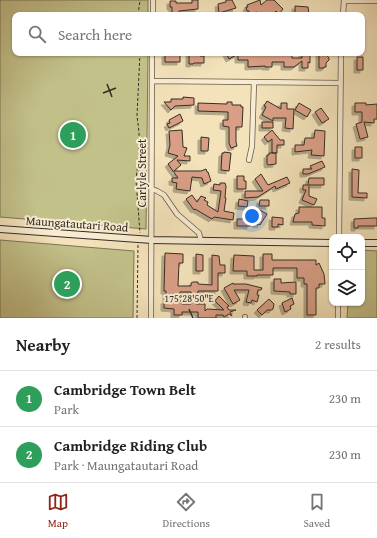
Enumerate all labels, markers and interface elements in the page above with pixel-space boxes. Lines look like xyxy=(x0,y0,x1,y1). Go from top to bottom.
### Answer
search box xyxy=(12,12,365,56)
icon: search xyxy=(26,23,48,45)
text: Search here xyxy=(58,24,132,45)
pin: 1 xyxy=(60,120,86,150)
street label: Carlyle Street xyxy=(133,138,150,207)
your location xyxy=(242,206,262,226)
street label: Maungatautari Road xyxy=(25,211,129,236)
map controls xyxy=(329,234,365,306)
button: locate xyxy=(329,234,365,270)
pin: 2 xyxy=(54,269,80,299)
button: layers xyxy=(329,270,365,306)
text: 175°28'50"E xyxy=(164,291,214,306)
text: Nearby xyxy=(16,332,70,357)
text: 2 results xyxy=(315,335,361,354)
text: Cambridge Town Belt xyxy=(54,379,196,400)
text: 1 xyxy=(26,389,32,408)
text: 230 m xyxy=(329,389,361,408)
text: Park xyxy=(54,400,79,419)
text: Cambridge Riding Club xyxy=(54,435,207,456)
text: 2 xyxy=(26,445,32,464)
text: 230 m xyxy=(329,445,361,464)
text: Park · Maungatautari Road xyxy=(54,456,198,475)
tab: Map xyxy=(47,491,69,531)
tab: Directions xyxy=(163,491,210,531)
tab: Saved xyxy=(303,491,330,531)

